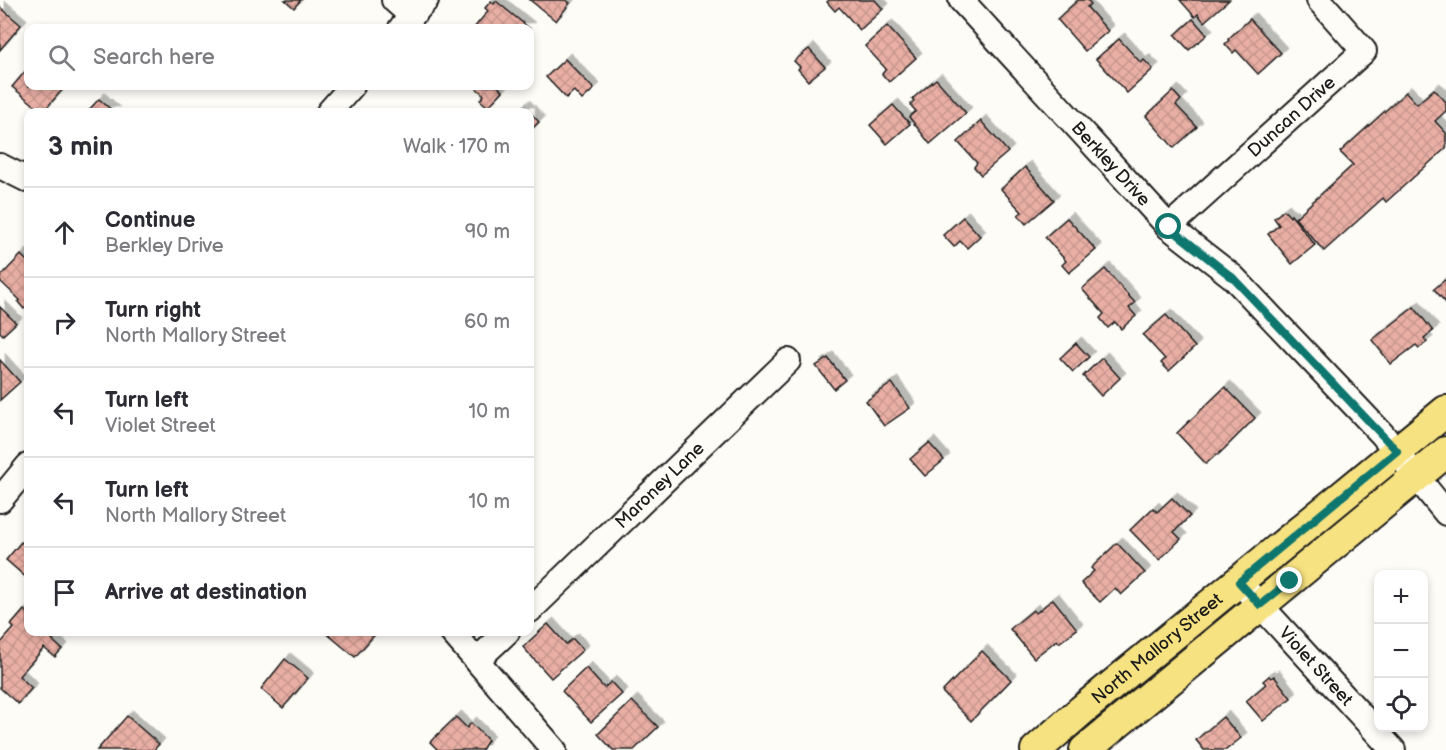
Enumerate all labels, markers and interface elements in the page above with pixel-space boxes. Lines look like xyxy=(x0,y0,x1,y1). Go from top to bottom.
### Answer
search box xyxy=(24,24,534,90)
icon: search xyxy=(45,41,78,74)
text: Search here xyxy=(93,44,215,71)
street label: Duncan Drive xyxy=(1243,71,1340,161)
street label: Berkley Drive xyxy=(1067,117,1155,210)
text: 3 min xyxy=(48,132,113,163)
text: Walk · 170 m xyxy=(403,135,510,159)
text: Continue xyxy=(105,207,195,234)
route start xyxy=(1155,213,1181,239)
icon: ahead xyxy=(48,216,81,249)
text: 90 m xyxy=(465,220,510,244)
text: Berkley Drive xyxy=(105,234,224,258)
text: Turn right xyxy=(105,297,201,324)
icon: right xyxy=(48,306,81,339)
text: 60 m xyxy=(464,310,510,334)
text: North Mallory Street xyxy=(105,324,286,348)
text: Turn left xyxy=(105,387,189,414)
icon: left xyxy=(48,396,81,429)
text: 10 m xyxy=(469,400,510,424)
text: Violet Street xyxy=(105,414,216,438)
street label: Maroney Lane xyxy=(611,437,709,533)
text: Turn left xyxy=(105,477,189,504)
icon: left xyxy=(48,486,81,519)
text: 10 m xyxy=(469,490,510,514)
text: North Mallory Street xyxy=(105,504,286,528)
route end xyxy=(1276,567,1302,593)
map controls xyxy=(1374,570,1428,732)
button: + xyxy=(1374,570,1428,624)
icon: arrive xyxy=(48,576,81,609)
text: Arrive at destination xyxy=(105,579,307,606)
street label: North Mallory Street xyxy=(1087,588,1227,708)
street label: Violet Street xyxy=(1275,622,1358,710)
button: − xyxy=(1374,624,1428,678)
button: locate xyxy=(1374,678,1428,732)

